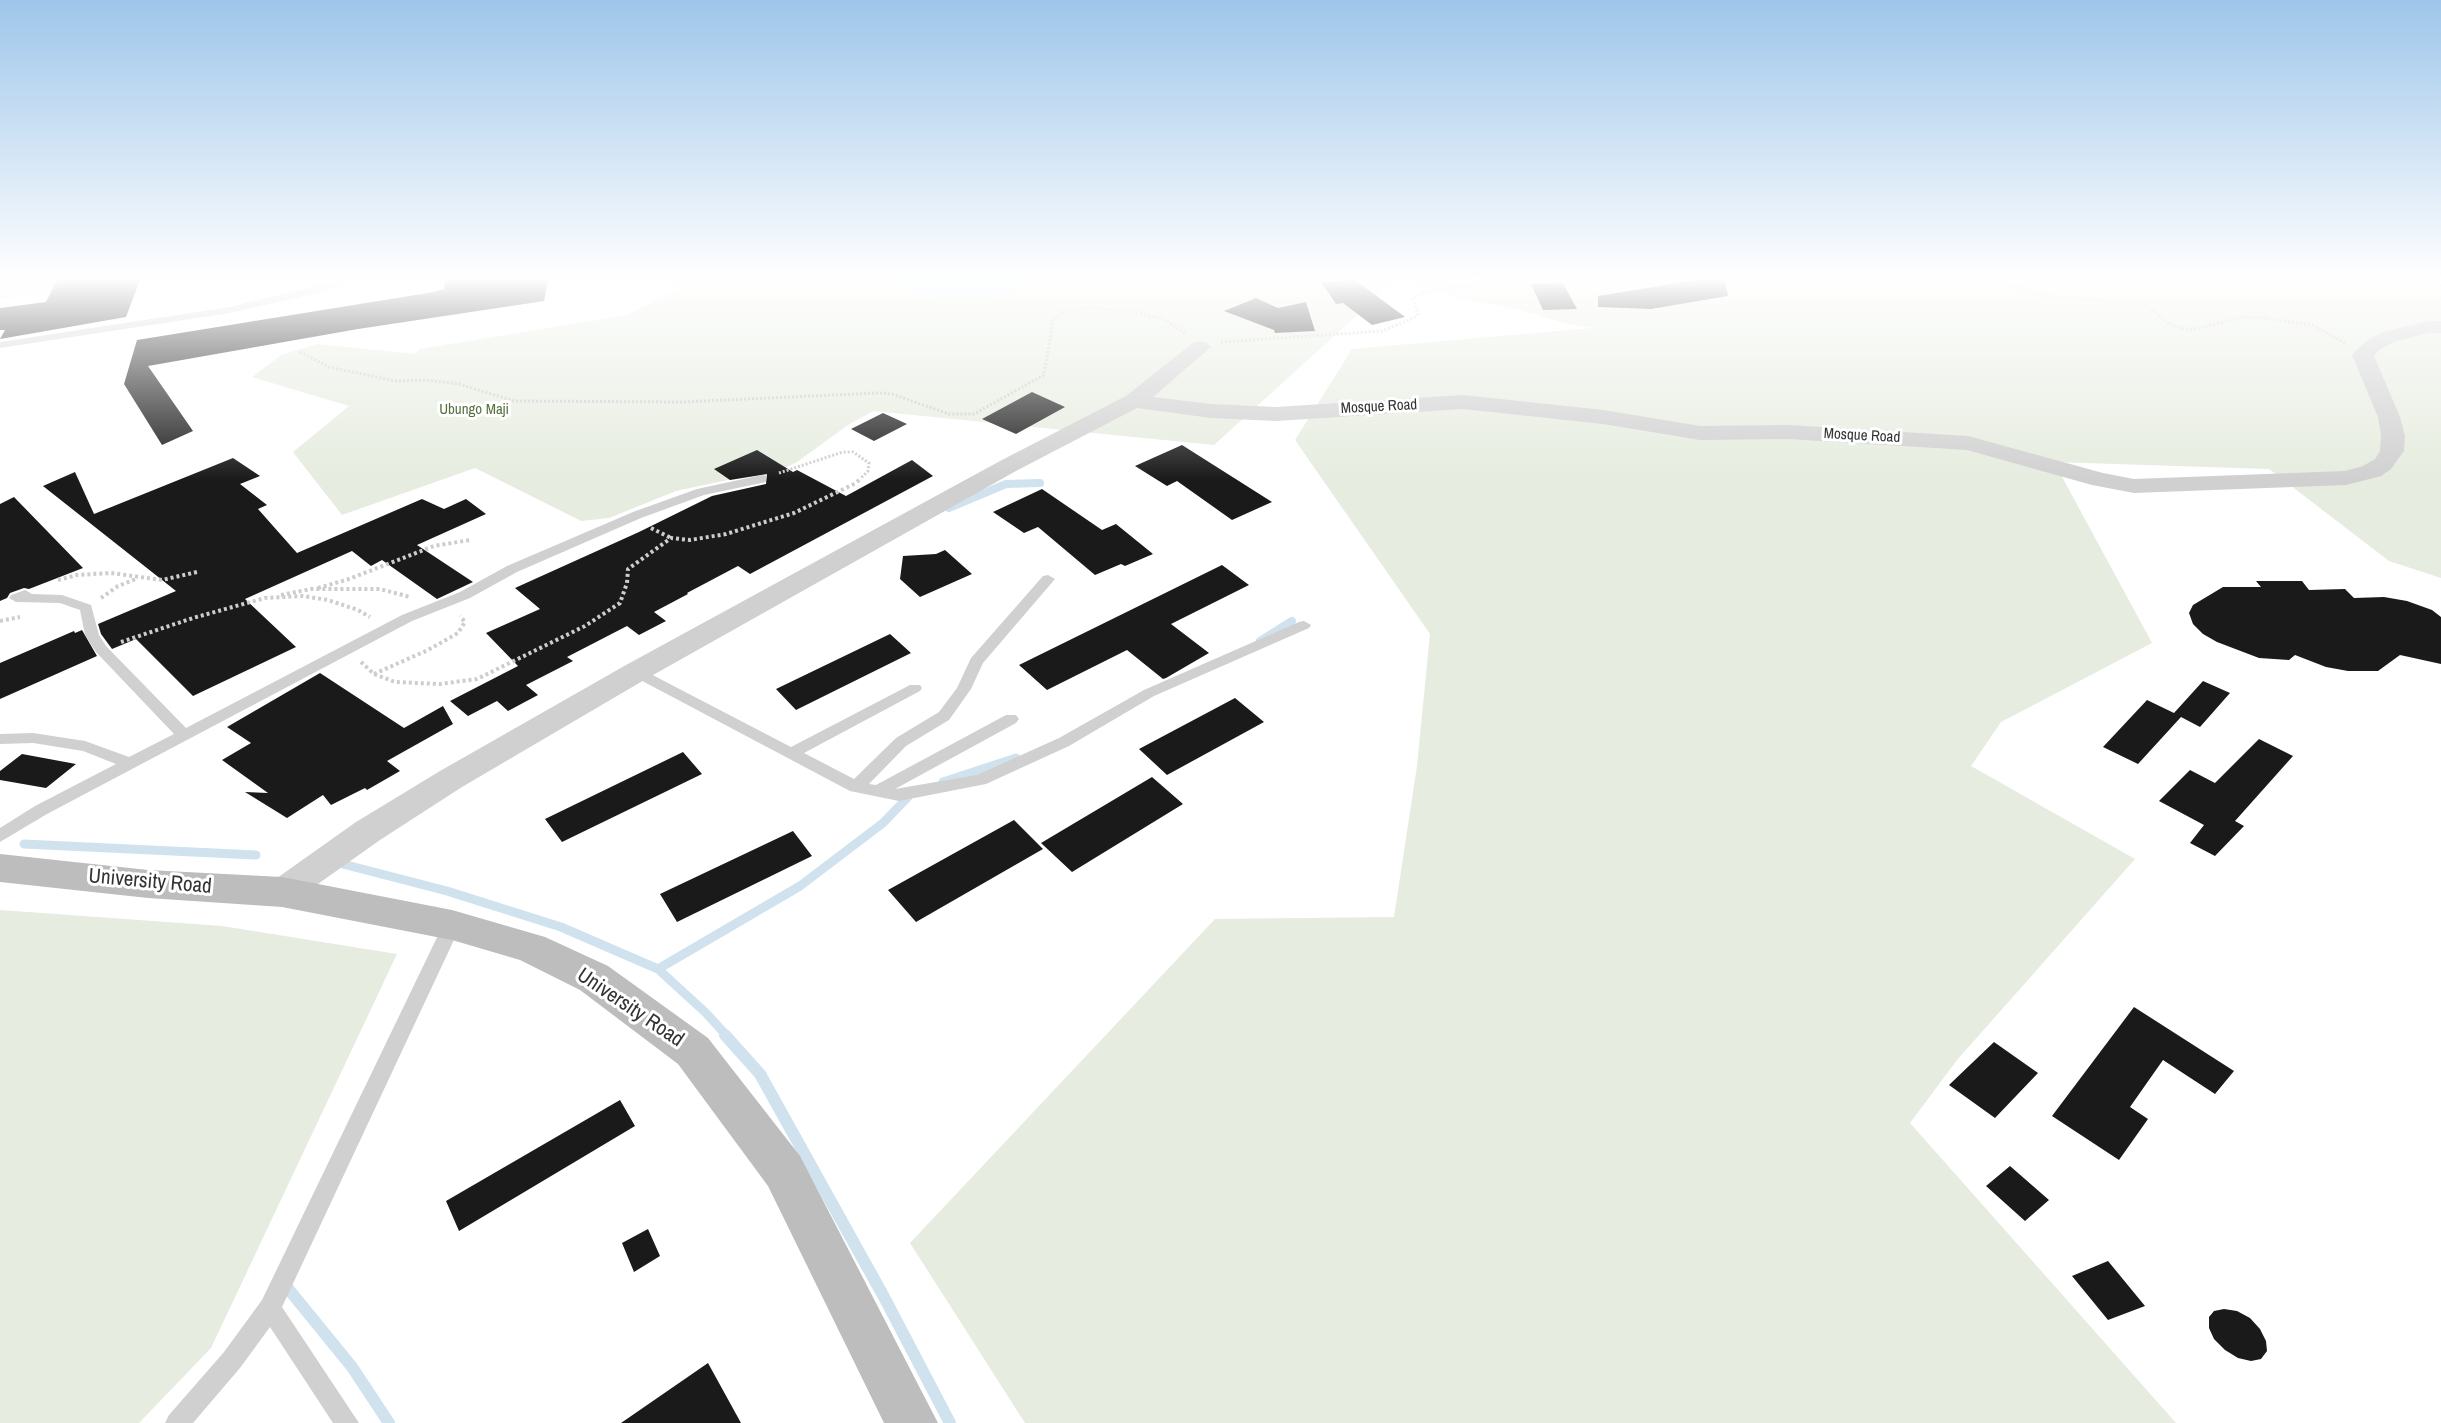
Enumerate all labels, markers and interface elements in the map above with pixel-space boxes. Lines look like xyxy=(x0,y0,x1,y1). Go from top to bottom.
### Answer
street label: Mosque Road xyxy=(1340,396,1418,418)
park label: Ubungo Maji xyxy=(439,401,509,419)
street label: Mosque Road xyxy=(1823,425,1901,447)
street label: University Road xyxy=(87,864,213,900)
street label: University Road xyxy=(572,963,688,1053)

